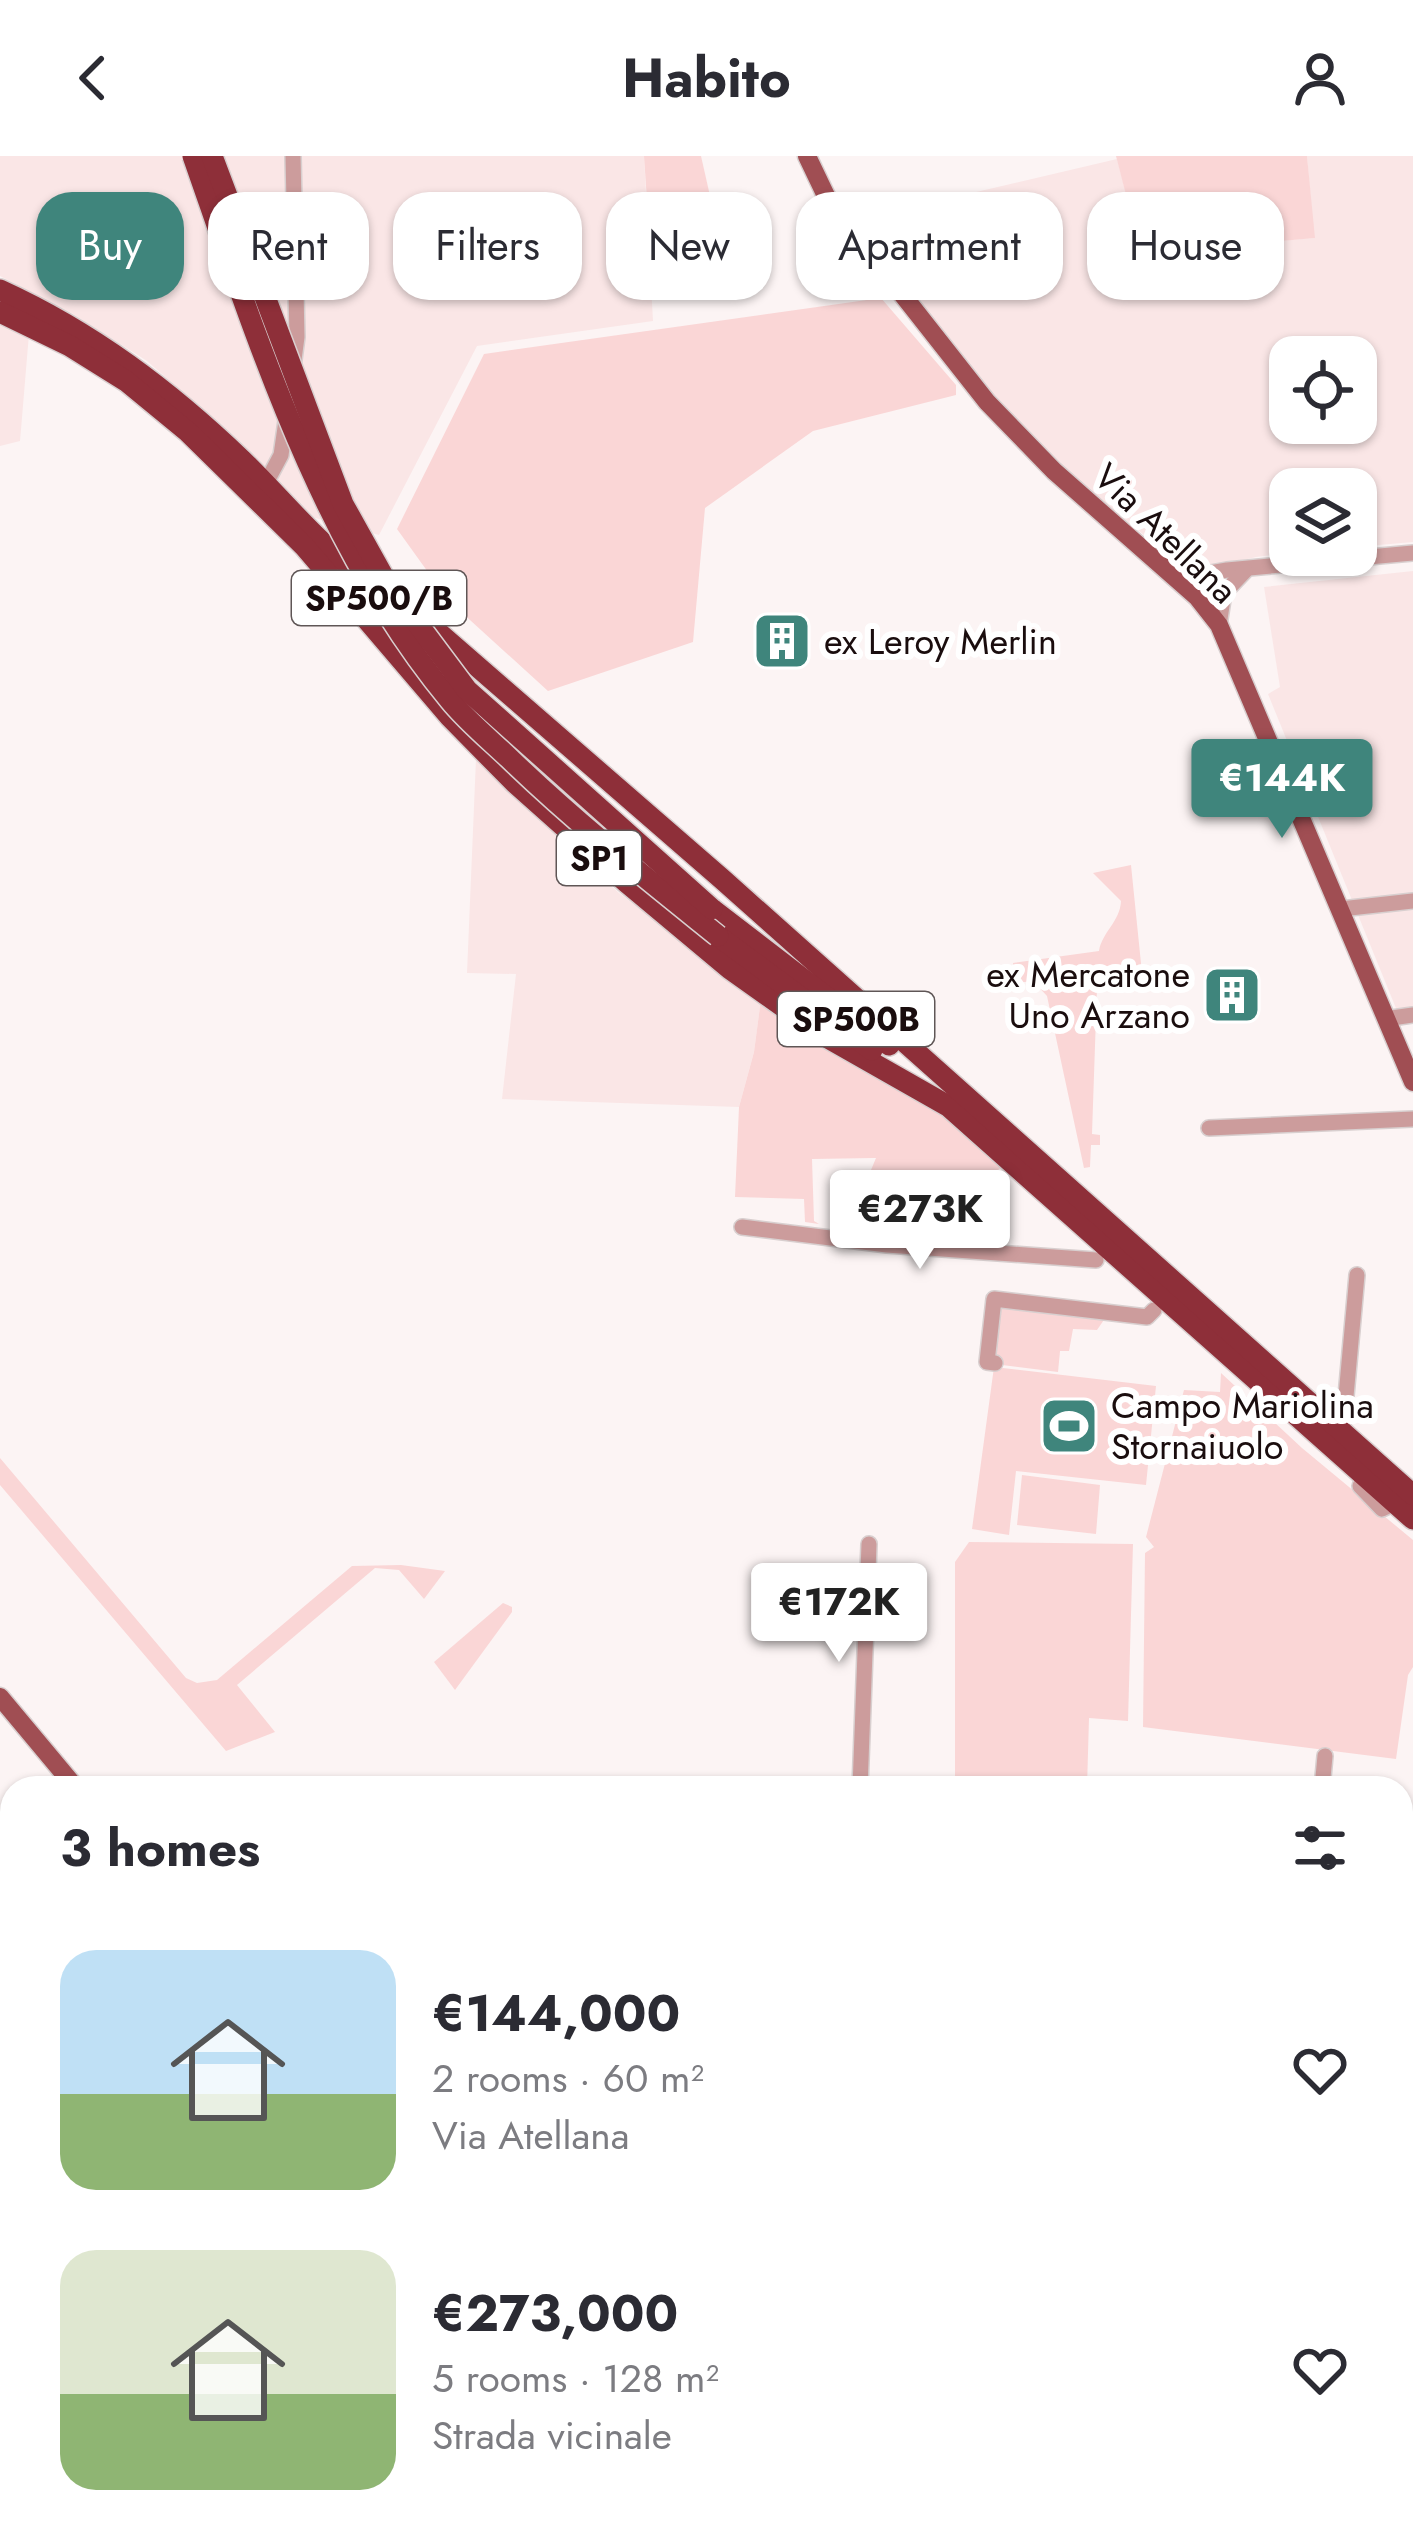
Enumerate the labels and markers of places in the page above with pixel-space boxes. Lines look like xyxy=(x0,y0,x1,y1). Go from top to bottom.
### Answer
building icon: ex Leroy Merlin xyxy=(751,610,813,672)
place label: ex Leroy Merlin xyxy=(824,615,1057,667)
pin: €144K xyxy=(1198,739,1366,841)
place label: ex Mercatone Uno Arzano xyxy=(986,948,1190,1041)
building icon: ex Mercatone Uno Arzano xyxy=(1201,964,1263,1026)
pin: €273K xyxy=(836,1170,1004,1272)
place label: Campo Mariolina Stornaiuolo xyxy=(1111,1379,1374,1472)
sports icon: Campo Mariolina Stornaiuolo xyxy=(1038,1395,1100,1457)
pin: €172K xyxy=(755,1563,923,1665)

